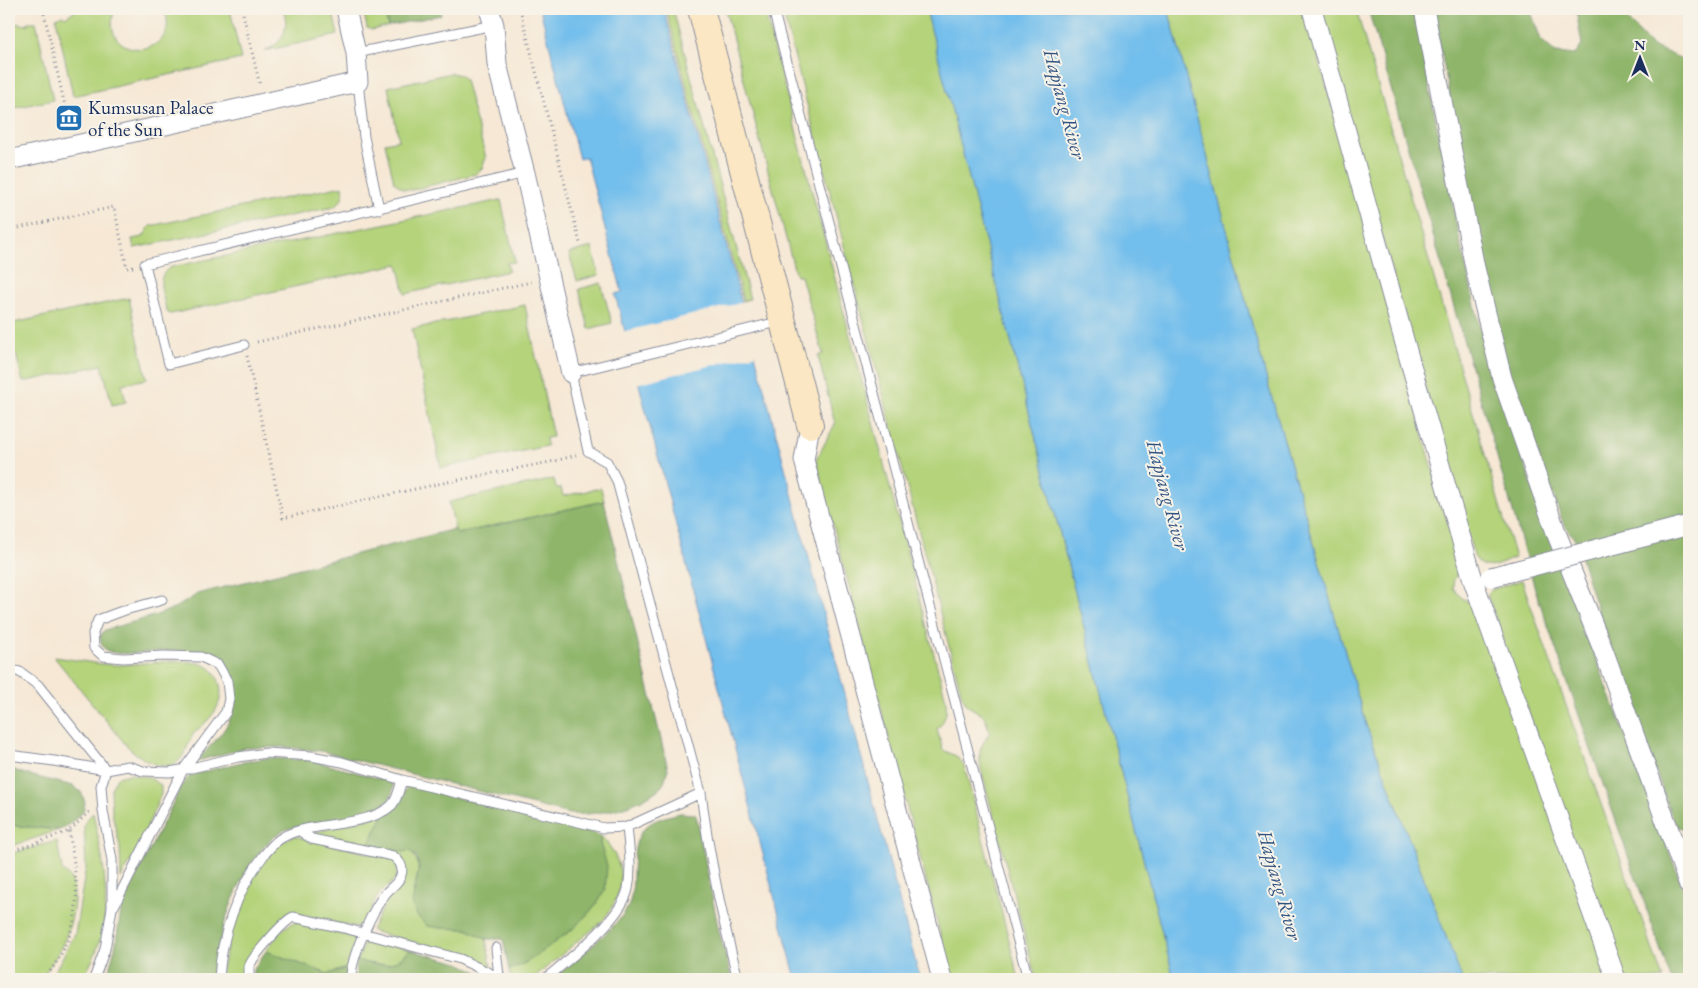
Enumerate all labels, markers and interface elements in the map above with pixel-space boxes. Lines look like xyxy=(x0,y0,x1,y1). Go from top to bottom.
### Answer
north arrow xyxy=(1616,32,1666,82)
text: N xyxy=(1634,36,1646,54)
water label: Hapjang River xyxy=(1038,45,1093,163)
place label: Kumsusan Palace of the Sun xyxy=(88,95,213,142)
museum icon: Kumsusan Palace of the Sun xyxy=(54,103,84,133)
water label: Hapjang River xyxy=(1141,436,1196,554)
water label: Hapjang River xyxy=(1252,826,1308,944)

